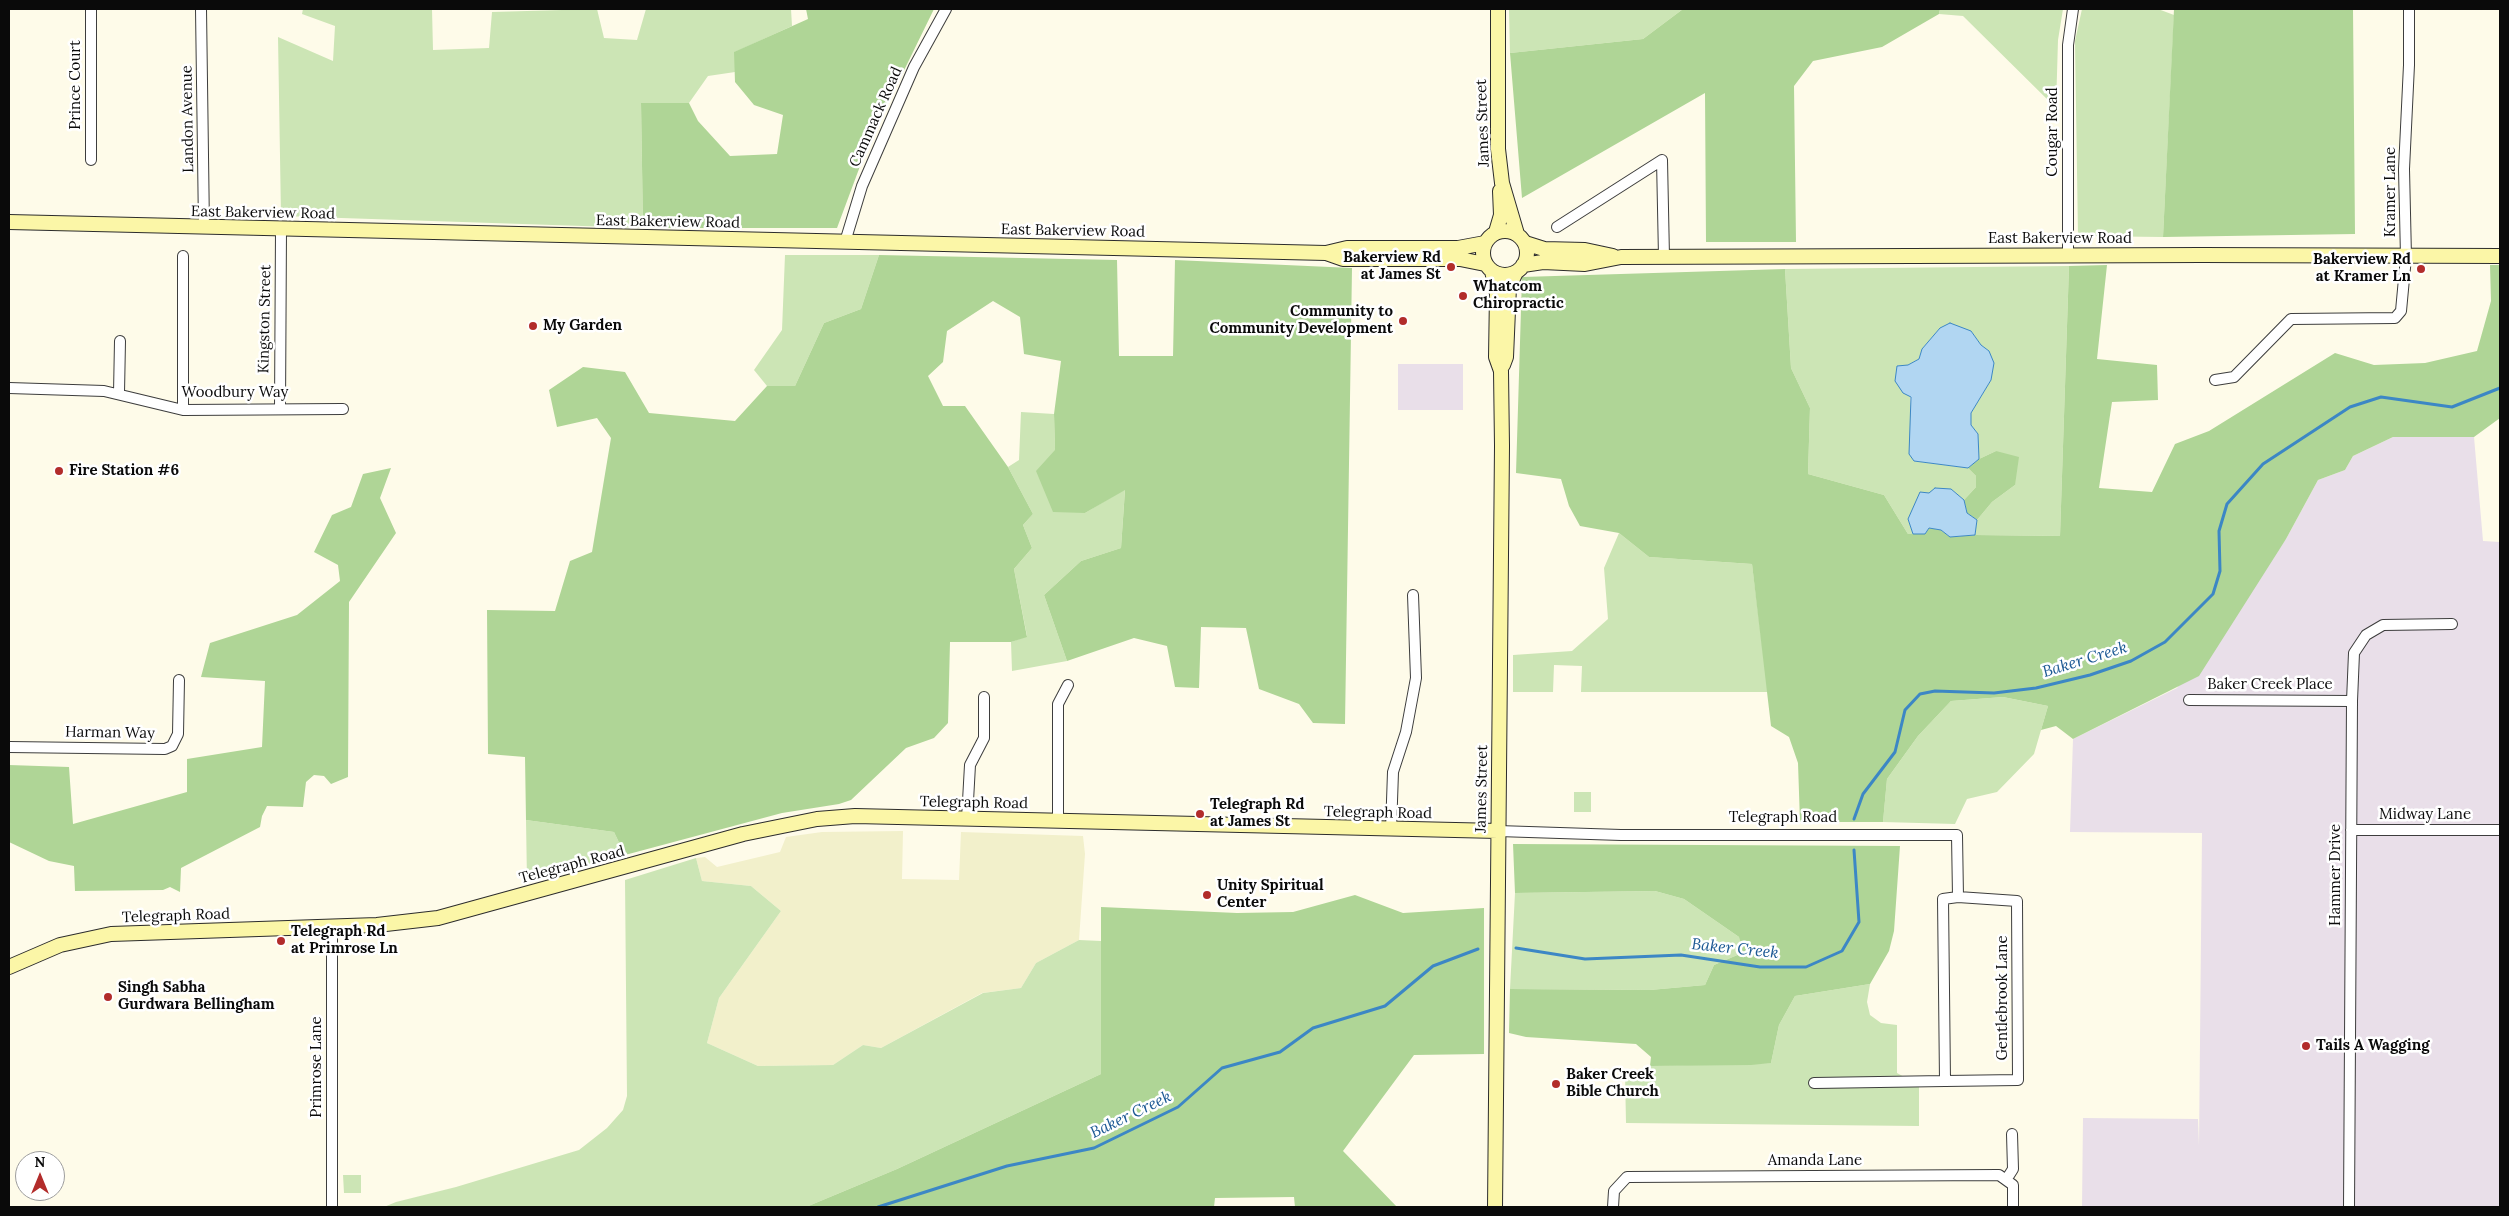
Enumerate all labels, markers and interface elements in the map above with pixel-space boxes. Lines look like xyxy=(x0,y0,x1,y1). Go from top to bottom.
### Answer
street label: Prince Court xyxy=(67,40,85,130)
street label: Cammack Road xyxy=(846,64,906,170)
street label: Landon Avenue xyxy=(178,65,198,173)
street label: James Street xyxy=(1472,79,1494,167)
street label: Cougar Road xyxy=(2044,87,2062,177)
street label: Kramer Lane xyxy=(2382,147,2400,237)
street label: East Bakerview Road xyxy=(191,203,335,223)
street label: East Bakerview Road xyxy=(596,212,740,232)
street label: East Bakerview Road xyxy=(1001,221,1145,241)
street label: East Bakerview Road xyxy=(1988,230,2132,248)
place label: Bakerview Rd at James St xyxy=(1343,249,1441,284)
place label: Bakerview Rd at Kramer Ln xyxy=(2313,251,2411,286)
marker: Bakerview Rd at James St xyxy=(1445,261,1457,273)
marker: Bakerview Rd at Kramer Ln xyxy=(2415,263,2427,275)
street label: Kingston Street xyxy=(255,264,275,374)
place label: Whatcom Chiropractic xyxy=(1473,278,1564,313)
marker: Whatcom Chiropractic xyxy=(1457,290,1469,302)
place label: Community to Community Development xyxy=(1209,303,1393,338)
marker: Community to Community Development xyxy=(1397,315,1409,327)
place label: My Garden xyxy=(543,317,622,335)
marker: My Garden xyxy=(527,320,539,332)
street label: Woodbury Way xyxy=(181,384,289,402)
place label: Fire Station #6 xyxy=(69,462,179,480)
marker: Fire Station #6 xyxy=(53,465,65,477)
water label: Baker Creek xyxy=(2040,638,2130,682)
street label: Baker Creek Place xyxy=(2207,676,2333,694)
street label: Harman Way xyxy=(65,723,155,743)
street label: James Street xyxy=(1472,745,1492,833)
street label: Telegraph Road xyxy=(920,793,1028,813)
place label: Telegraph Rd at James St xyxy=(1210,796,1304,831)
street label: Telegraph Road xyxy=(1324,803,1432,823)
street label: Midway Lane xyxy=(2379,806,2471,824)
marker: Telegraph Rd at James St xyxy=(1194,808,1206,820)
street label: Telegraph Road xyxy=(1729,809,1837,827)
street label: Hammer Drive xyxy=(2327,824,2345,926)
street label: Telegraph Road xyxy=(517,842,627,888)
place label: Unity Spiritual Center xyxy=(1217,877,1324,912)
marker: Unity Spiritual Center xyxy=(1201,889,1213,901)
street label: Telegraph Road xyxy=(122,905,230,927)
place label: Telegraph Rd at Primrose Ln xyxy=(291,923,398,958)
marker: Telegraph Rd at Primrose Ln xyxy=(275,935,287,947)
water label: Baker Creek xyxy=(1690,935,1780,963)
street label: Gentlebrook Lane xyxy=(1994,935,2012,1061)
place label: Singh Sabha Gurdwara Bellingham xyxy=(118,979,274,1014)
marker: Singh Sabha Gurdwara Bellingham xyxy=(102,991,114,1003)
street label: Primrose Lane xyxy=(308,1016,326,1118)
place label: Tails A Wagging xyxy=(2316,1037,2430,1055)
marker: Tails A Wagging xyxy=(2300,1040,2312,1052)
place label: Baker Creek Bible Church xyxy=(1566,1066,1659,1101)
marker: Baker Creek Bible Church xyxy=(1550,1078,1562,1090)
water label: Baker Creek xyxy=(1087,1087,1175,1143)
north arrow xyxy=(15,1151,65,1201)
street label: Amanda Lane xyxy=(1768,1152,1862,1170)
text: N xyxy=(35,1153,45,1171)

